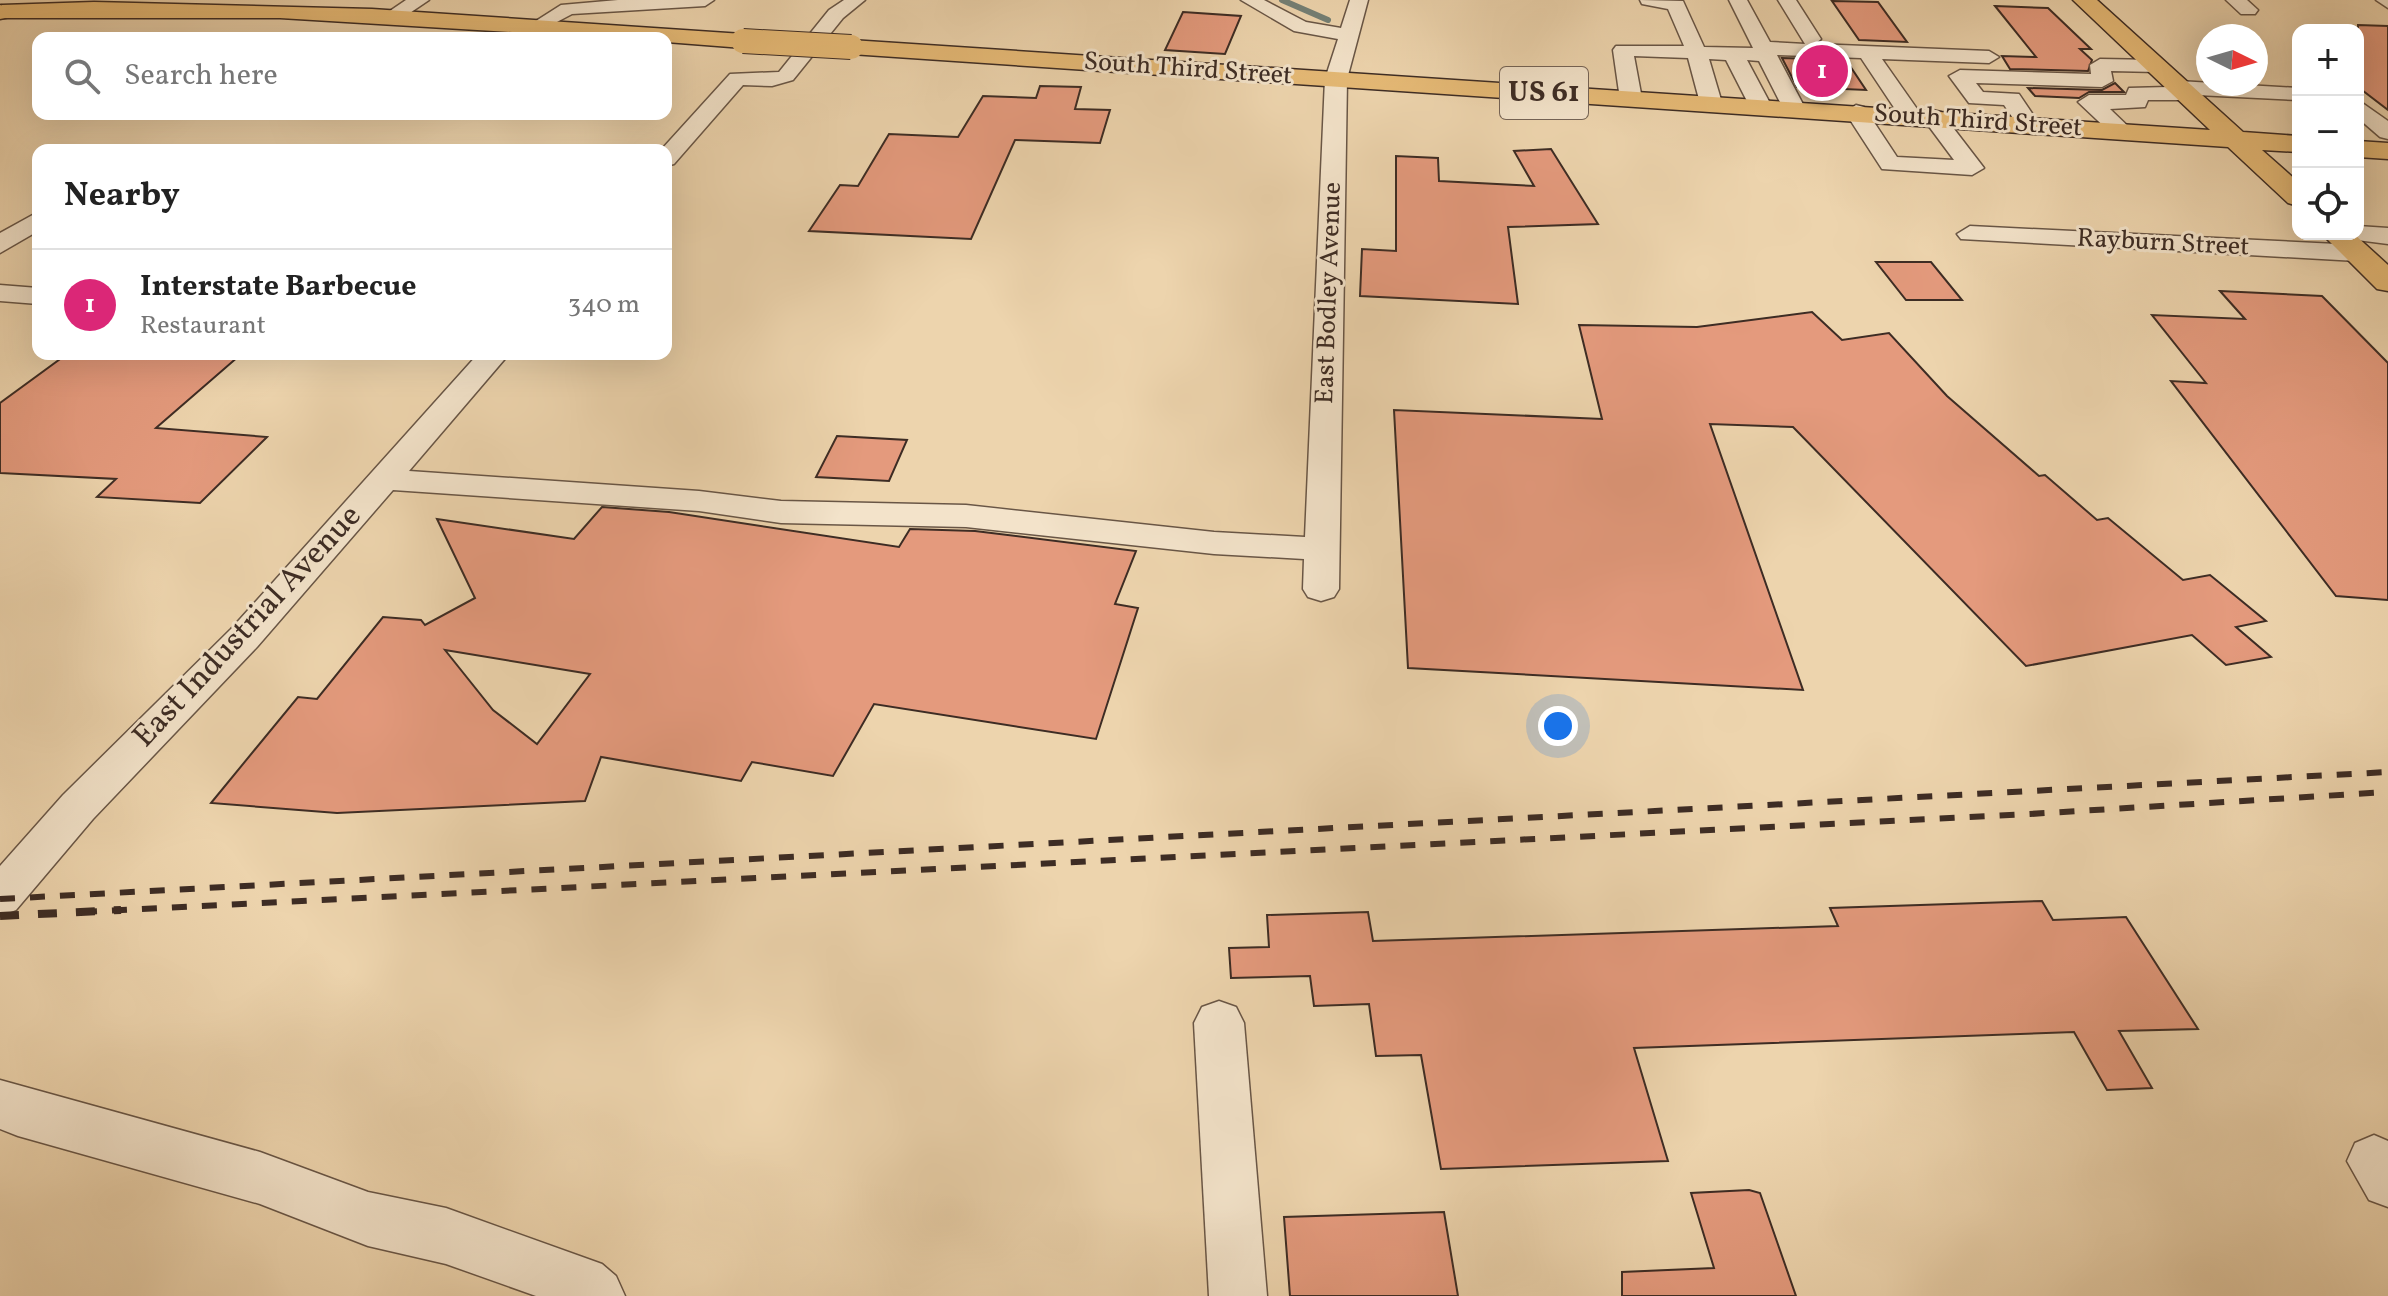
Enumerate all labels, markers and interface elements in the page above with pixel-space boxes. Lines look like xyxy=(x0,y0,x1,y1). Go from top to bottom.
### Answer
north arrow xyxy=(2196,24,2268,96)
map controls xyxy=(2292,24,2364,240)
button: + xyxy=(2292,24,2364,96)
search box xyxy=(32,32,672,120)
pin: 1 xyxy=(1796,41,1848,101)
street label: South Third Street xyxy=(1083,44,1293,94)
icon: search xyxy=(60,54,104,98)
text: Search here xyxy=(124,55,278,97)
road number: US 61 xyxy=(1500,67,1588,119)
street label: South Third Street xyxy=(1873,96,2083,146)
button: − xyxy=(2292,96,2364,168)
button: locate xyxy=(2292,168,2364,240)
text: Nearby xyxy=(64,173,180,220)
street label: East Bodley Avenue xyxy=(1307,181,1351,405)
street label: Rayburn Street xyxy=(2076,221,2250,265)
text: Interstate Barbecue xyxy=(140,266,417,308)
text: 1 xyxy=(85,287,95,323)
text: 340 m xyxy=(568,287,640,323)
text: Restaurant xyxy=(140,308,266,344)
street label: East Industrial Avenue xyxy=(124,496,372,758)
your location xyxy=(1538,706,1578,746)

